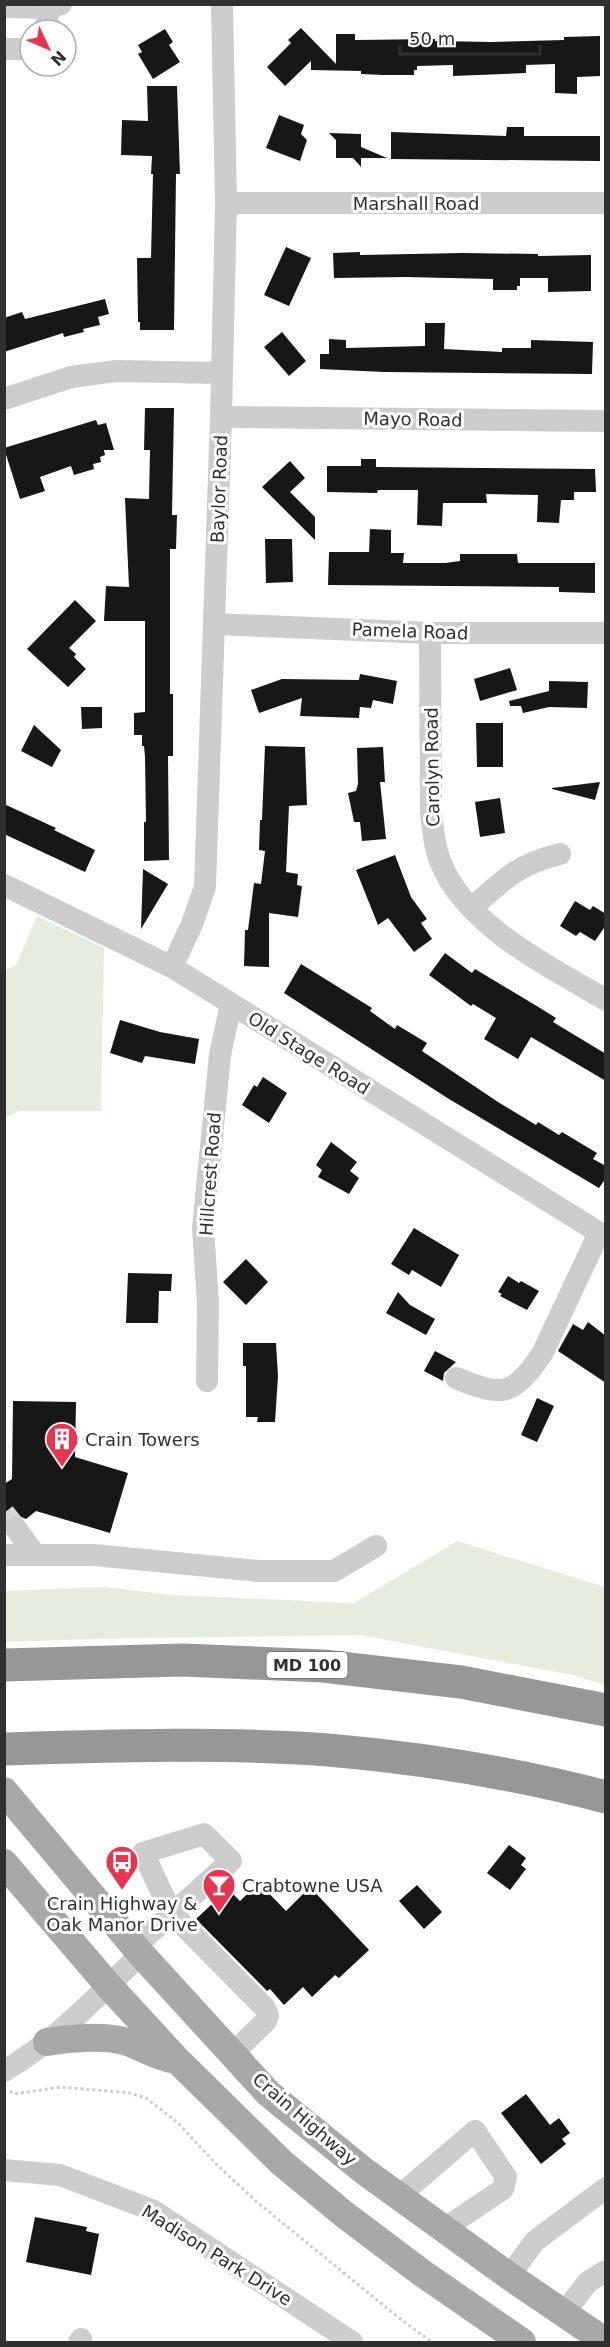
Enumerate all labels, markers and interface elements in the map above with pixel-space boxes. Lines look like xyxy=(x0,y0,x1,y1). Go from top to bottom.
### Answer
north arrow xyxy=(18,18,78,78)
scale bar xyxy=(400,18,540,56)
text: 50 m xyxy=(409,28,455,49)
text: N xyxy=(47,47,70,69)
street label: Marshall Road xyxy=(353,193,479,214)
street label: Mayo Road xyxy=(363,408,463,430)
street label: Baylor Road xyxy=(207,434,231,544)
street label: Pamela Road xyxy=(351,618,469,644)
street label: Carolyn Road xyxy=(420,707,444,827)
street label: Old Stage Road xyxy=(244,1007,374,1099)
street label: Hillcrest Road xyxy=(195,1111,225,1237)
building icon: Crain Towers xyxy=(44,1421,80,1468)
place label: Crain Towers xyxy=(85,1429,200,1450)
road number: MD 100 xyxy=(266,1652,348,1678)
bus stop icon: Crain Highway & Oak Manor Drive xyxy=(104,1844,140,1891)
bar icon: Crabtowne USA xyxy=(201,1867,237,1914)
place label: Crabtowne USA xyxy=(242,1875,383,1896)
place label: Crain Highway & Oak Manor Drive xyxy=(46,1893,198,1935)
street label: Crain Highway xyxy=(249,2068,362,2170)
street label: Madison Park Drive xyxy=(138,2200,296,2310)

